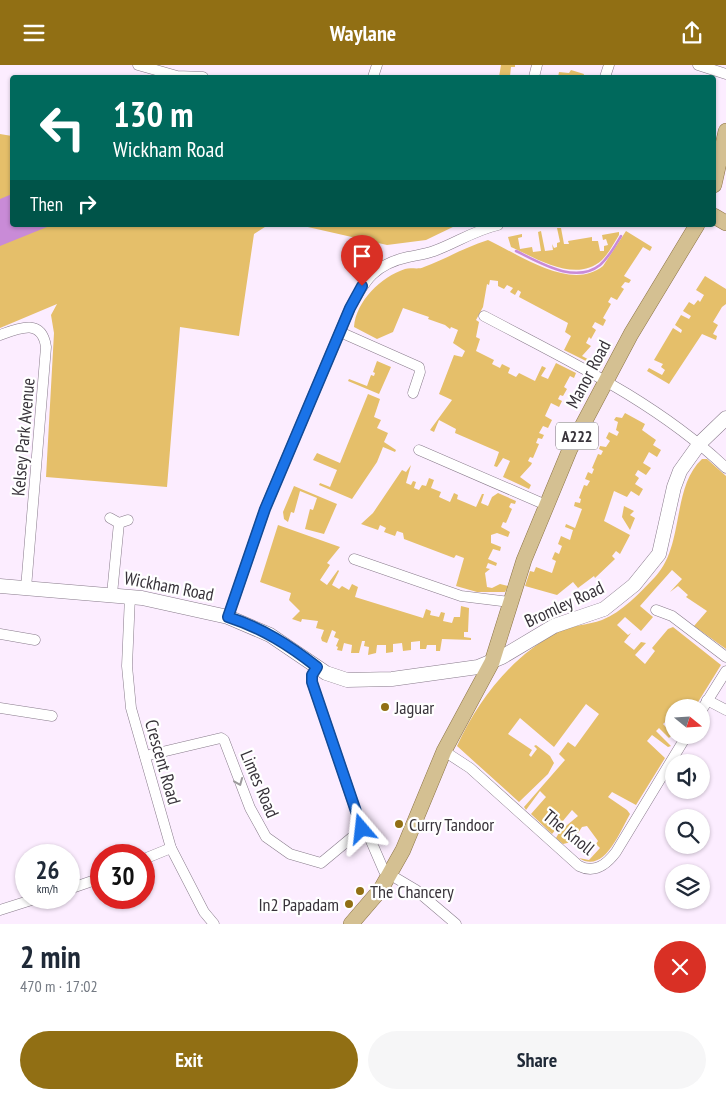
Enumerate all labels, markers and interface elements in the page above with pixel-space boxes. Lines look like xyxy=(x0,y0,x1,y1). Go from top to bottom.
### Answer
icon: menu xyxy=(20,19,48,47)
text: Waylane xyxy=(330,19,396,47)
icon: share xyxy=(678,19,706,47)
text: 130 m xyxy=(113,91,194,137)
icon: left xyxy=(30,95,95,160)
text: Wickham Road xyxy=(113,135,224,163)
icon: right xyxy=(73,190,101,218)
text: Then xyxy=(30,192,63,216)
pin xyxy=(341,235,383,286)
icon: arrive xyxy=(348,242,376,270)
street label: Manor Road xyxy=(561,336,615,412)
street label: Kelsey Park Avenue xyxy=(6,377,40,497)
road number: A222 xyxy=(556,423,598,449)
street label: Wickham Road xyxy=(122,566,216,606)
street label: Bromley Road xyxy=(521,576,607,632)
place label: Jaguar xyxy=(394,696,434,719)
north arrow xyxy=(665,699,710,744)
map controls xyxy=(665,699,710,909)
marker: Jaguar xyxy=(379,701,391,713)
street label: Crescent Road xyxy=(140,717,186,807)
street label: Limes Road xyxy=(236,747,284,821)
button: sound xyxy=(665,754,710,799)
one-way arrow xyxy=(232,777,243,786)
position arrow xyxy=(335,802,387,854)
street label: The Knoll xyxy=(539,804,600,860)
button: search xyxy=(665,809,710,854)
place label: Curry Tandoor xyxy=(409,813,494,836)
marker: Curry Tandoor xyxy=(393,818,405,830)
speed limit sign: 30 xyxy=(90,844,155,909)
text: 26 xyxy=(36,854,59,886)
button: layers xyxy=(665,864,710,909)
place label: The Chancery xyxy=(370,880,454,903)
text: km/h xyxy=(37,881,58,896)
marker: The Chancery xyxy=(354,885,366,897)
place label: In2 Papadam xyxy=(258,893,339,916)
marker: In2 Papadam xyxy=(343,898,355,910)
text: 2 min xyxy=(20,937,81,976)
button: close xyxy=(654,941,706,993)
text: 470 m · 17:02 xyxy=(20,976,98,996)
button: Exit xyxy=(20,1031,358,1089)
button: Share xyxy=(368,1031,706,1089)

